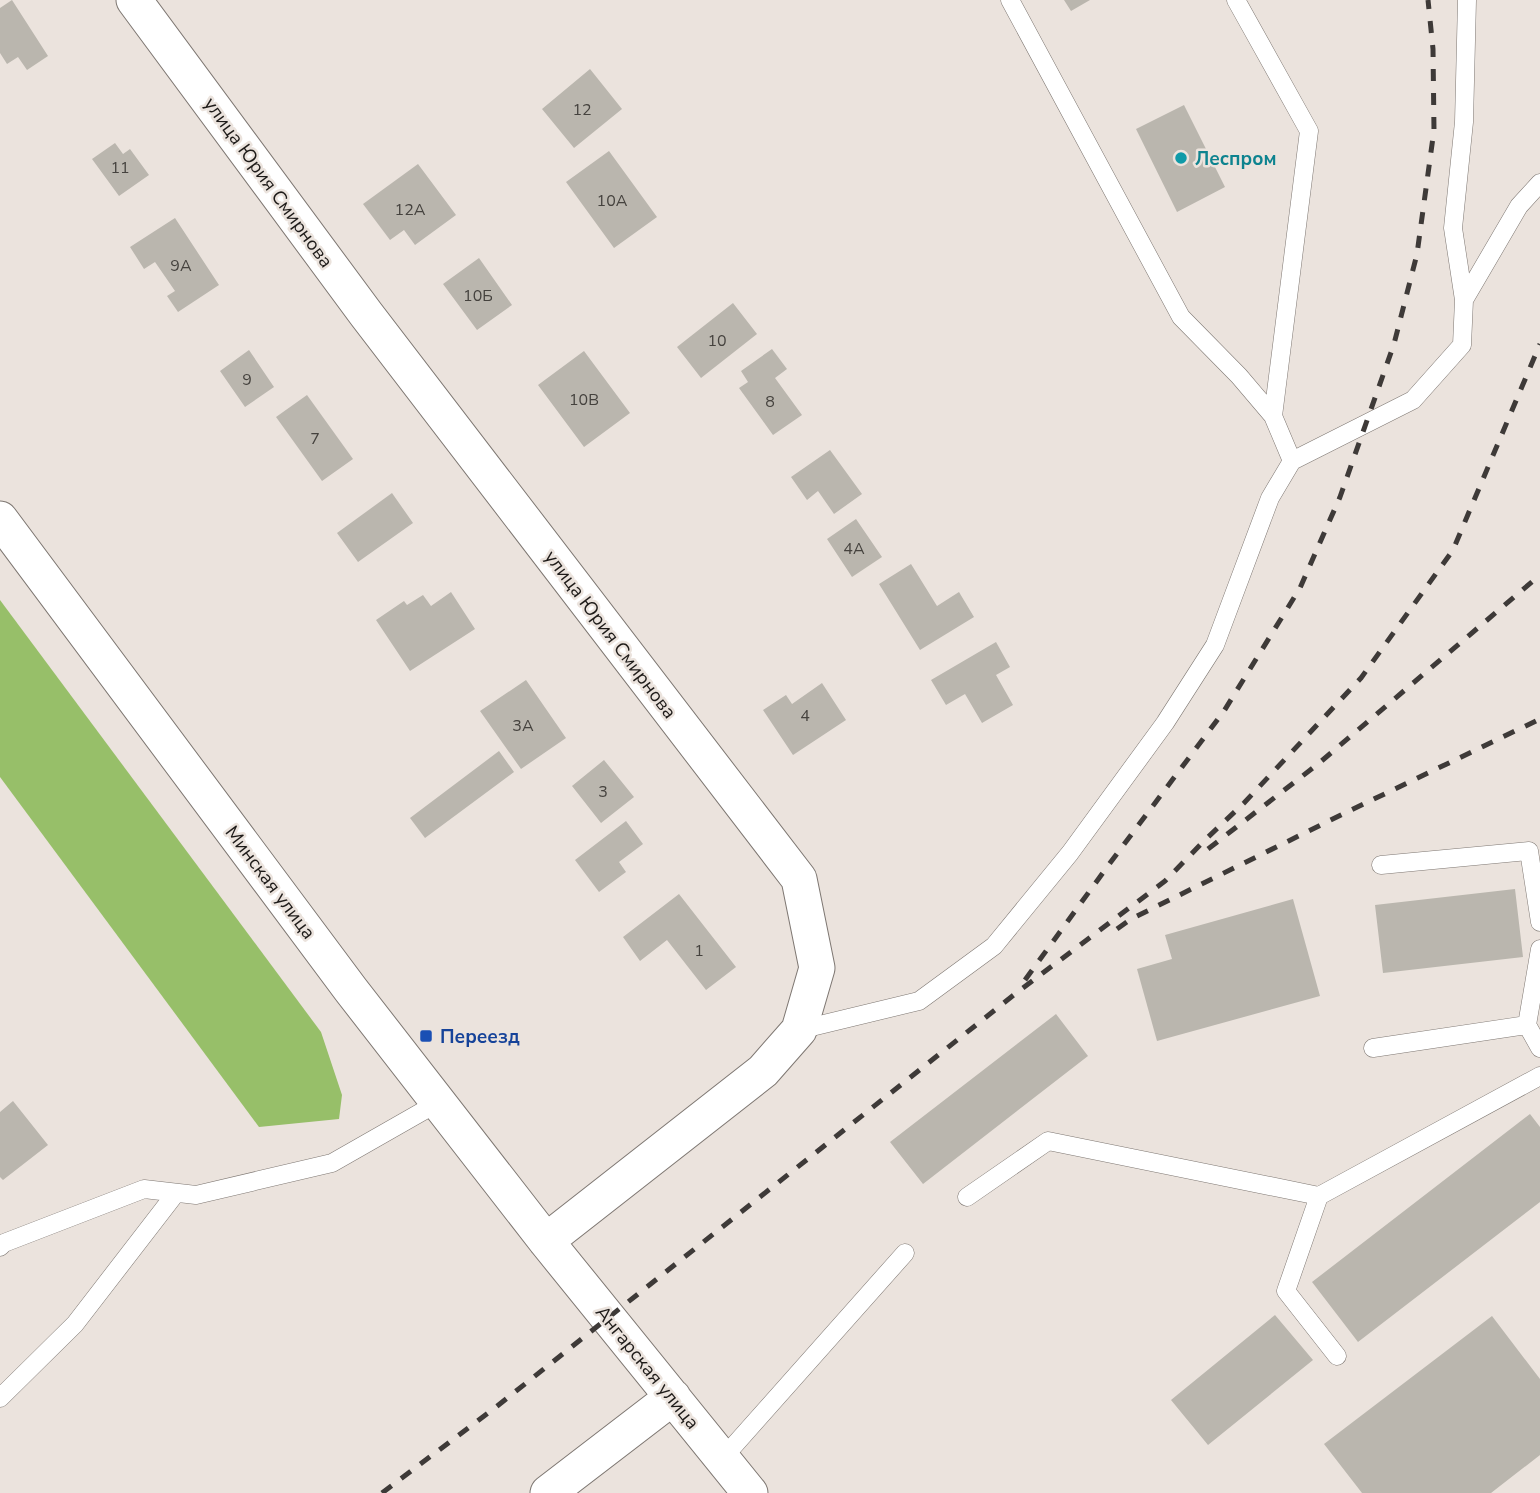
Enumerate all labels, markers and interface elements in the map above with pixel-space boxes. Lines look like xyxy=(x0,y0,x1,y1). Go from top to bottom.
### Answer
street label: улица Юрия Смирнова xyxy=(197,92,339,273)
house number: 12 xyxy=(572,99,592,121)
place label: Леспром xyxy=(1195,146,1276,172)
marker: Леспром xyxy=(1173,150,1189,166)
house number: 11 xyxy=(110,157,130,179)
house number: 10А xyxy=(597,190,628,212)
house number: 12А xyxy=(395,199,426,221)
house number: 9А xyxy=(170,255,192,277)
house number: 10Б xyxy=(463,285,493,307)
house number: 10 xyxy=(707,330,727,352)
house number: 9 xyxy=(242,369,252,391)
house number: 10В xyxy=(569,389,599,411)
house number: 8 xyxy=(765,391,775,413)
house number: 7 xyxy=(310,428,320,450)
house number: 4А xyxy=(843,538,865,560)
street label: улица Юрия Смирнова xyxy=(538,545,682,724)
house number: 4 xyxy=(800,705,810,727)
house number: 3А xyxy=(512,715,534,737)
house number: 3 xyxy=(598,781,608,803)
street label: Минская улица xyxy=(219,821,321,945)
house number: 1 xyxy=(694,940,704,962)
place label: Переезд xyxy=(440,1024,520,1050)
marker: Переезд xyxy=(418,1028,434,1044)
street label: Ангарская улица xyxy=(589,1300,705,1435)

